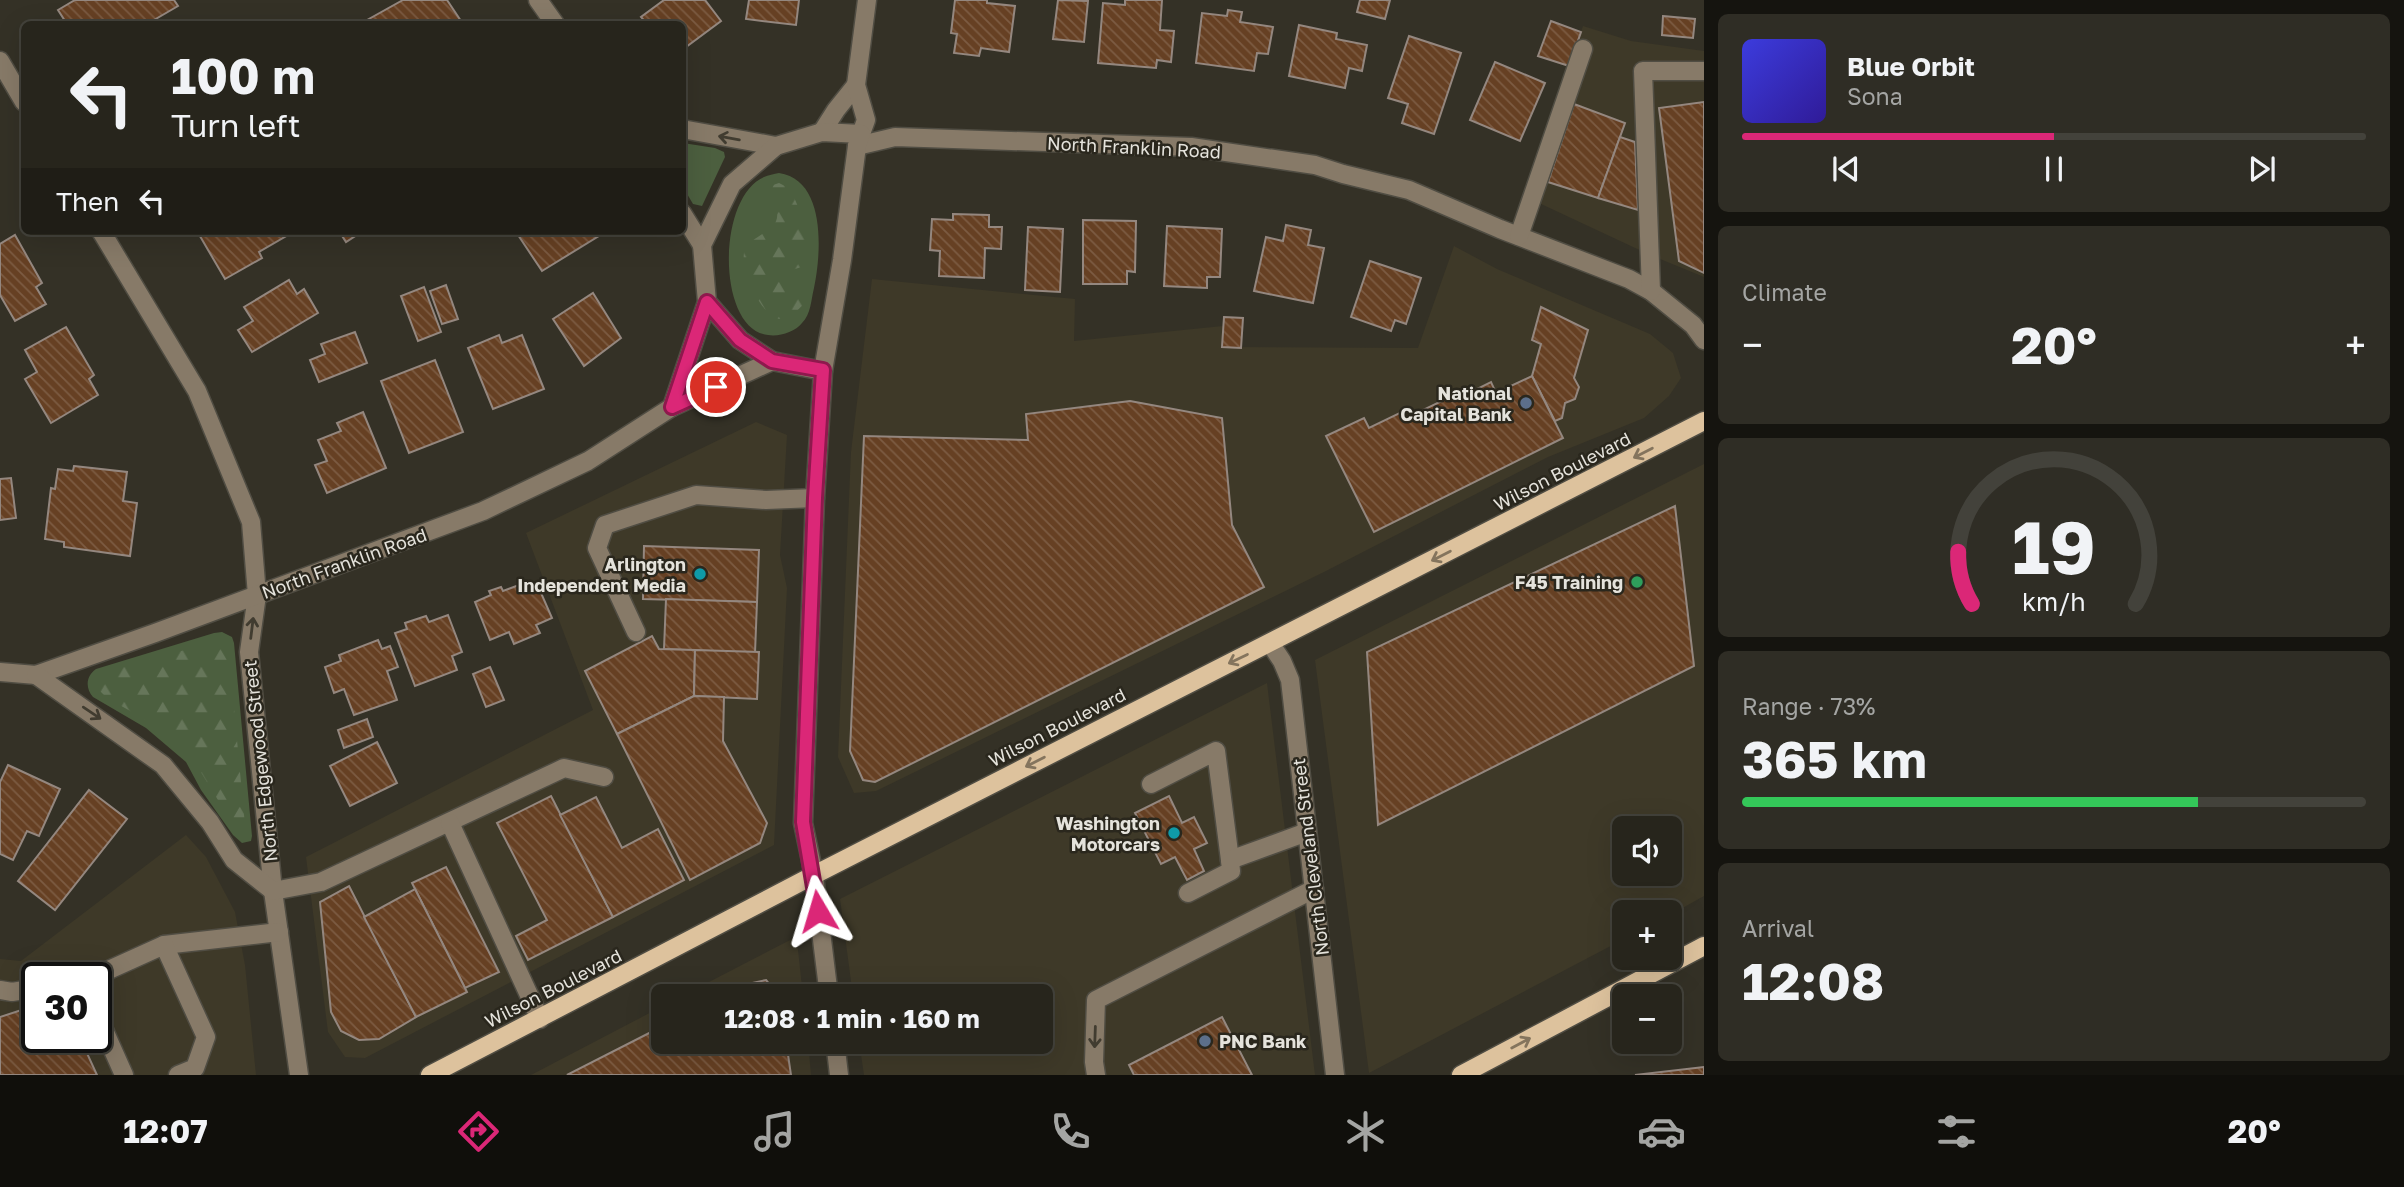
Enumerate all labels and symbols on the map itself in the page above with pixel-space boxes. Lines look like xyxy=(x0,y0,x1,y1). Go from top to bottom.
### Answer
one-way arrow xyxy=(718,130,741,144)
street label: North Franklin Road xyxy=(1047,131,1221,163)
pin xyxy=(686,357,746,417)
place label: National Capital Bank xyxy=(1400,382,1513,425)
marker: National Capital Bank xyxy=(1518,395,1534,411)
street label: Wilson Boulevard xyxy=(1490,427,1634,515)
one-way arrow xyxy=(1634,446,1654,460)
street label: North Franklin Road xyxy=(259,523,429,603)
one-way arrow xyxy=(1431,550,1452,564)
place label: Arlington Independent Media xyxy=(517,553,686,596)
marker: Arlington Independent Media xyxy=(692,566,708,582)
place label: F45 Training xyxy=(1515,571,1623,593)
marker: F45 Training xyxy=(1629,574,1645,590)
one-way arrow xyxy=(246,617,259,640)
one-way arrow xyxy=(1228,652,1249,666)
street label: North Edgewood Street xyxy=(238,659,282,863)
street label: Wilson Boulevard xyxy=(985,683,1129,771)
one-way arrow xyxy=(82,706,101,720)
one-way arrow xyxy=(1025,756,1046,769)
street label: North Cleveland Street xyxy=(1287,757,1333,957)
place label: Washington Motorcars xyxy=(1056,812,1160,855)
marker: Washington Motorcars xyxy=(1166,825,1182,841)
position arrow xyxy=(781,874,855,948)
street label: Wilson Boulevard xyxy=(481,944,625,1032)
speed limit sign: 30 xyxy=(21,962,112,1053)
one-way arrow xyxy=(1088,1026,1101,1049)
place label: PNC Bank xyxy=(1219,1030,1307,1052)
marker: PNC Bank xyxy=(1197,1033,1213,1049)
one-way arrow xyxy=(1510,1036,1531,1049)

